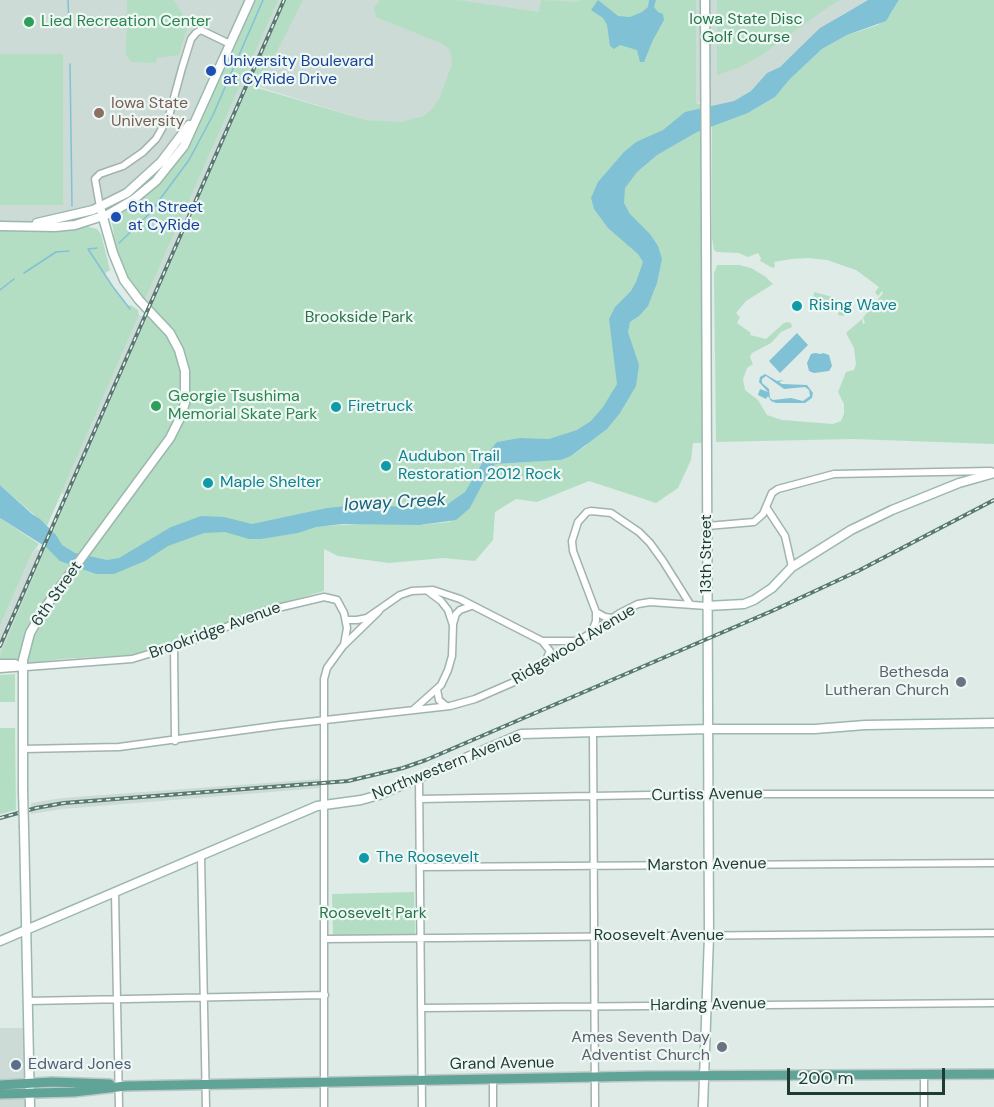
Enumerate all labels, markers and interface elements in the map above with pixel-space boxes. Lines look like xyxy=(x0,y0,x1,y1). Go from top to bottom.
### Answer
park label: Iowa State Disc Golf Course xyxy=(689,10,803,48)
place label: Lied Recreation Center xyxy=(41,12,211,32)
marker: Lied Recreation Center xyxy=(22,15,36,29)
place label: University Boulevard at CyRide Drive xyxy=(223,52,374,90)
marker: University Boulevard at CyRide Drive xyxy=(204,64,218,78)
place label: Iowa State University xyxy=(111,94,188,132)
marker: Iowa State University xyxy=(92,106,106,120)
place label: 6th Street at CyRide xyxy=(128,198,203,236)
marker: 6th Street at CyRide xyxy=(109,210,123,224)
place label: Rising Wave xyxy=(809,296,897,316)
marker: Rising Wave xyxy=(790,299,804,313)
park label: Brookside Park xyxy=(305,308,413,328)
place label: Georgie Tsushima Memorial Skate Park xyxy=(168,387,317,425)
place label: Firetruck xyxy=(348,397,413,417)
marker: Georgie Tsushima Memorial Skate Park xyxy=(149,399,163,413)
marker: Firetruck xyxy=(329,400,343,414)
place label: Audubon Trail Restoration 2012 Rock xyxy=(398,447,561,485)
marker: Audubon Trail Restoration 2012 Rock xyxy=(379,459,393,473)
place label: Maple Shelter xyxy=(220,473,321,493)
marker: Maple Shelter xyxy=(201,476,215,490)
water label: Ioway Creek xyxy=(344,490,446,516)
street label: 13th Street xyxy=(697,514,717,594)
street label: 6th Street xyxy=(28,558,86,630)
street label: Brookridge Avenue xyxy=(147,598,283,664)
street label: Ridgewood Avenue xyxy=(509,601,639,689)
place label: Bethesda Lutheran Church xyxy=(825,663,949,701)
marker: Bethesda Lutheran Church xyxy=(954,675,968,689)
street label: Northwestern Avenue xyxy=(369,727,525,805)
street label: Curtiss Avenue xyxy=(651,784,763,806)
place label: The Roosevelt xyxy=(376,848,479,868)
marker: The Roosevelt xyxy=(357,851,371,865)
street label: Marston Avenue xyxy=(647,854,767,876)
park label: Roosevelt Park xyxy=(319,904,427,924)
street label: Roosevelt Avenue xyxy=(594,926,724,946)
street label: Harding Avenue xyxy=(650,994,766,1016)
place label: Ames Seventh Day Adventist Church xyxy=(571,1028,710,1066)
marker: Ames Seventh Day Adventist Church xyxy=(715,1040,729,1054)
street label: Grand Avenue xyxy=(450,1053,554,1075)
place label: Edward Jones xyxy=(28,1055,131,1075)
scale bar xyxy=(790,1056,948,1094)
marker: Edward Jones xyxy=(9,1058,23,1072)
text: 200 m xyxy=(798,1066,854,1090)

